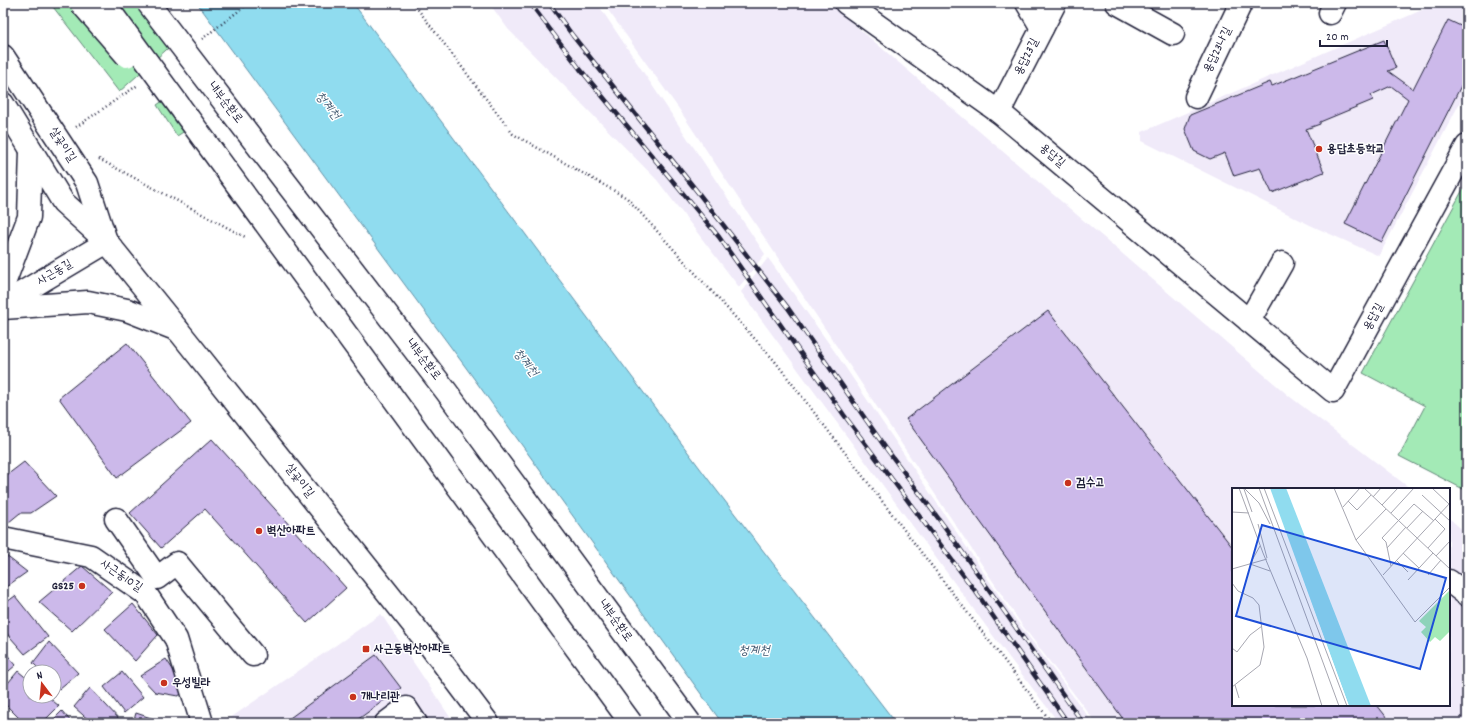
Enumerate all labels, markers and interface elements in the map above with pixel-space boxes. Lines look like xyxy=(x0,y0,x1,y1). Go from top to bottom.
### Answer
scale bar xyxy=(1320,22,1387,48)
street label: 용답23나길 xyxy=(1200,24,1237,76)
text: 20 m xyxy=(1326,29,1349,46)
street label: 용답23길 xyxy=(1010,35,1044,78)
street label: 내부순환로 xyxy=(203,79,247,127)
water label: 청계천 xyxy=(310,88,345,125)
street label: 살곶이길 xyxy=(44,124,80,166)
street label: 용답길 xyxy=(1035,140,1069,172)
place label: 용답초등학교 xyxy=(1327,141,1385,158)
marker: 용답초등학교 xyxy=(1314,144,1324,154)
street label: 사근동길 xyxy=(34,256,76,290)
street label: 용답길 xyxy=(1360,300,1389,334)
street label: 내부순환로 xyxy=(401,336,445,384)
water label: 청계천 xyxy=(508,345,543,382)
street label: 살곶이길 xyxy=(280,461,318,502)
place label: 검수고 xyxy=(1076,475,1105,492)
marker: 검수고 xyxy=(1063,478,1073,488)
inset map xyxy=(1232,488,1450,706)
place label: 벽산아파트 xyxy=(267,523,316,540)
marker: 벽산아파트 xyxy=(254,526,264,536)
street label: 사근동10길 xyxy=(96,556,146,597)
place label: GS25 xyxy=(52,578,74,595)
marker: GS25 xyxy=(77,581,87,591)
street label: 내부순환로 xyxy=(594,596,636,646)
place label: 사근동벽산아파트 xyxy=(373,641,452,658)
water label: 청계천 xyxy=(738,642,771,661)
marker: 사근동벽산아파트 xyxy=(361,644,371,654)
north arrow xyxy=(22,664,62,704)
text: N xyxy=(35,668,45,685)
place label: 우성빌라 xyxy=(172,675,211,692)
marker: 우성빌라 xyxy=(159,678,169,688)
place label: 개나리관 xyxy=(361,689,400,706)
marker: 개나리관 xyxy=(348,692,358,702)

